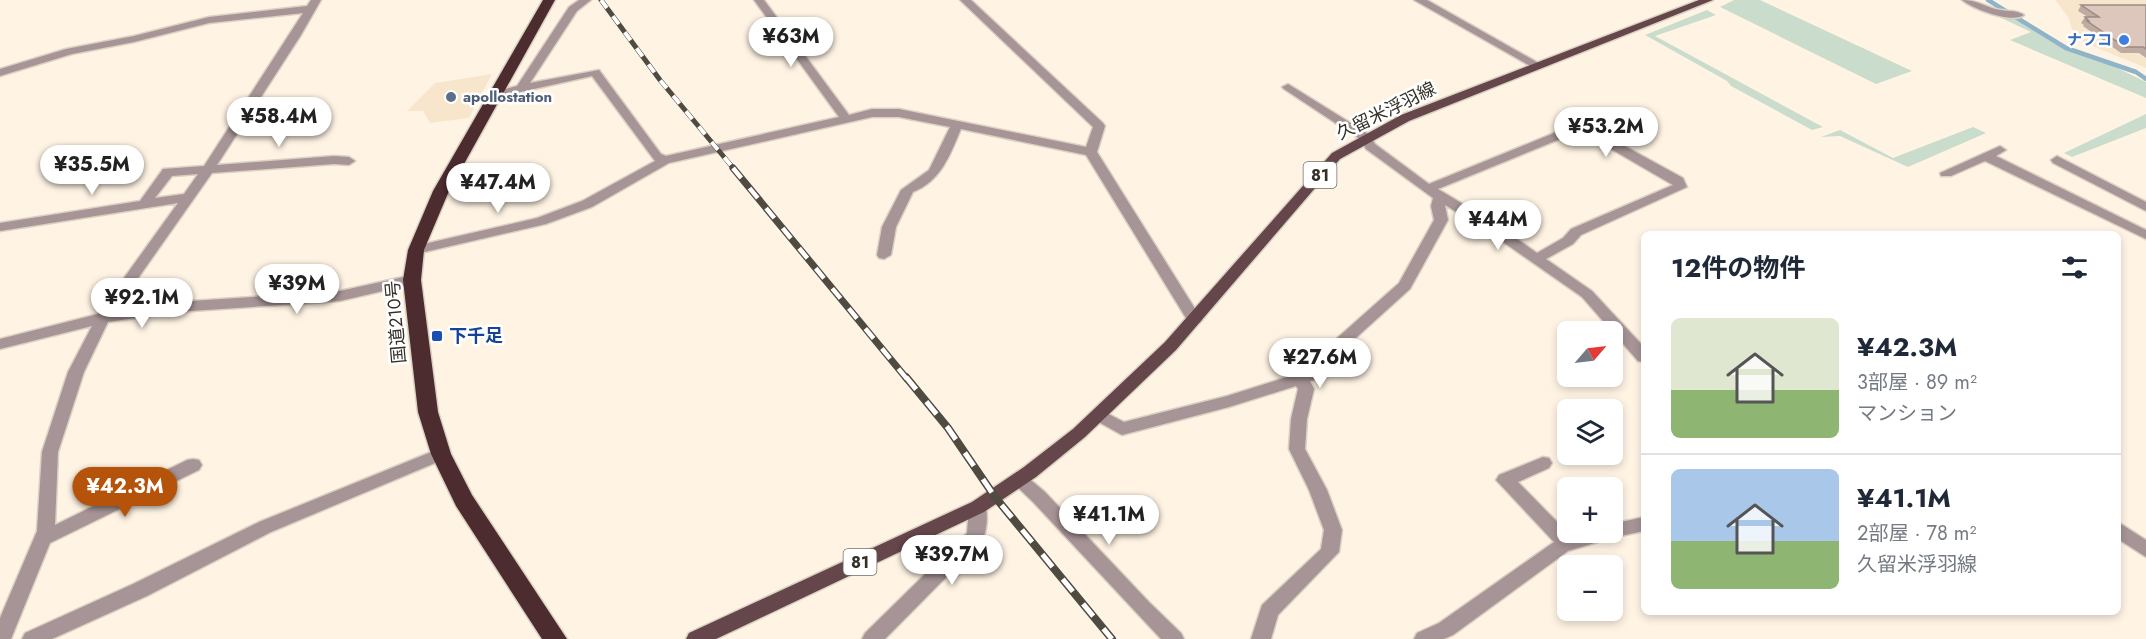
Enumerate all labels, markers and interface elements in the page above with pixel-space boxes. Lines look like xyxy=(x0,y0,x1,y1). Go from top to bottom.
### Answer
pin: ¥63M xyxy=(755,17,827,68)
text: ¥63M xyxy=(763,22,820,51)
place label: ナフコ xyxy=(2067,29,2112,51)
marker: ナフコ xyxy=(2117,33,2131,47)
street label: 久留米浮羽線 xyxy=(1332,76,1440,146)
place label: apollostation xyxy=(463,86,552,108)
marker: apollostation xyxy=(444,90,458,104)
pin: ¥58.4M xyxy=(230,97,328,148)
text: ¥58.4M xyxy=(241,102,317,131)
pin: ¥53.2M xyxy=(1557,107,1655,158)
text: ¥53.2M xyxy=(1568,112,1644,141)
pin: ¥35.5M xyxy=(43,145,141,196)
text: ¥35.5M xyxy=(54,150,130,179)
road number: 81 xyxy=(1304,162,1336,188)
pin: ¥47.4M xyxy=(449,163,547,214)
text: ¥47.4M xyxy=(460,168,536,197)
pin: ¥44M xyxy=(1462,200,1534,251)
text: ¥44M xyxy=(1468,205,1528,234)
text: 12件の物件 xyxy=(1671,249,1805,287)
icon: filters xyxy=(2058,251,2091,284)
pin: ¥39M xyxy=(261,264,333,315)
text: ¥39M xyxy=(269,269,326,298)
pin: ¥92.1M xyxy=(93,278,191,329)
street label: 国道210号 xyxy=(379,279,413,365)
text: ¥92.1M xyxy=(105,283,179,312)
north arrow xyxy=(1557,321,1623,387)
map controls xyxy=(1557,321,1623,621)
place label: 下千足 xyxy=(449,323,503,349)
text: ¥42.3M xyxy=(1857,328,1957,366)
marker: 下千足 xyxy=(430,329,444,343)
pin: ¥27.6M xyxy=(1271,338,1369,389)
icon: home xyxy=(1719,342,1791,414)
text: ¥27.6M xyxy=(1283,343,1357,372)
text: 3部屋 · 89 m² xyxy=(1857,368,1977,397)
button: layers xyxy=(1557,399,1623,465)
text: マンション xyxy=(1857,399,1957,428)
pin: ¥42.3M xyxy=(76,467,174,518)
text: ¥42.3M xyxy=(86,472,164,501)
button: + xyxy=(1557,477,1623,543)
text: ¥41.1M xyxy=(1857,479,1951,517)
icon: home xyxy=(1719,493,1791,565)
pin: ¥41.1M xyxy=(1060,495,1158,546)
text: ¥41.1M xyxy=(1073,500,1145,529)
text: 2部屋 · 78 m² xyxy=(1857,519,1976,548)
pin: ¥39.7M xyxy=(903,535,1001,586)
text: ¥39.7M xyxy=(915,540,989,569)
road number: 81 xyxy=(844,549,876,575)
text: 久留米浮羽線 xyxy=(1857,550,1977,579)
button: − xyxy=(1557,555,1623,621)

